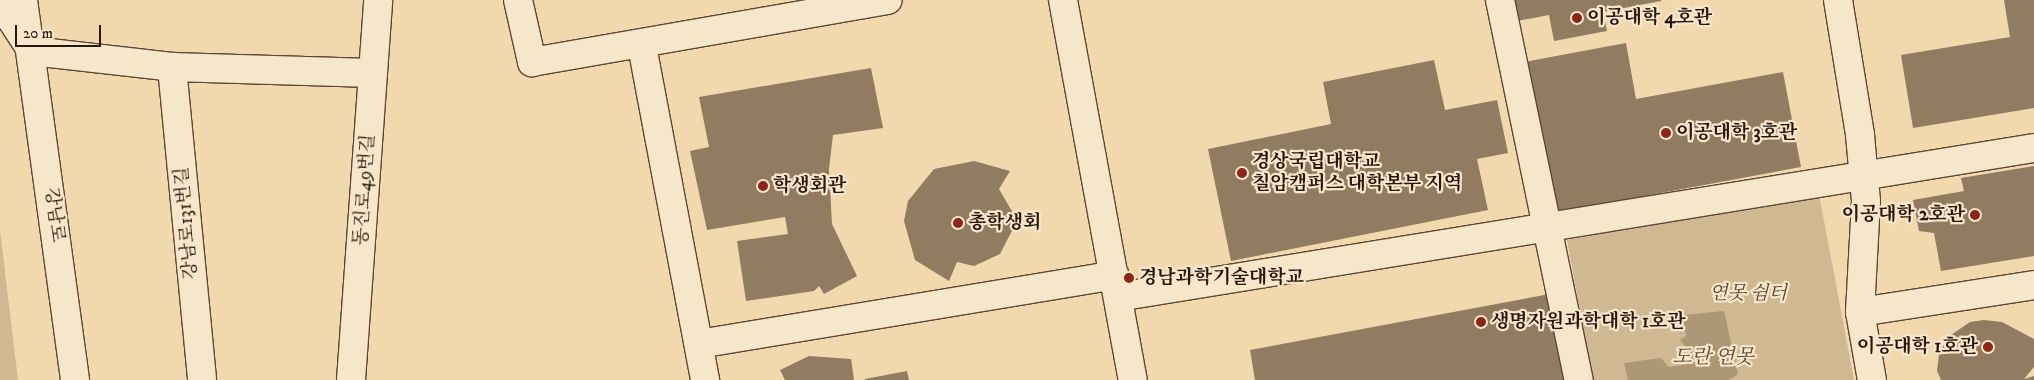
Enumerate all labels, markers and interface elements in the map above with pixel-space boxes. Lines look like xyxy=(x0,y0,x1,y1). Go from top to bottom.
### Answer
place label: 이공대학 4호관 xyxy=(1587,7,1712,29)
marker: 이공대학 4호관 xyxy=(1571,12,1583,24)
scale bar xyxy=(18,15,104,47)
text: 20 m xyxy=(23,24,53,43)
place label: 이공대학 3호관 xyxy=(1676,122,1797,144)
marker: 이공대학 3호관 xyxy=(1660,127,1672,139)
street label: 동진로49번길 xyxy=(350,133,380,247)
place label: 경상국립대학교 칠암캠퍼스 대학본부 지역 xyxy=(1252,151,1462,195)
street label: 강남로131번길 xyxy=(171,166,203,280)
marker: 경상국립대학교 칠암캠퍼스 대학본부 지역 xyxy=(1236,167,1248,179)
place label: 학생회관 xyxy=(773,175,846,197)
marker: 학생회관 xyxy=(757,180,769,192)
street label: 강남로 xyxy=(39,186,69,244)
place label: 이공대학 2호관 xyxy=(1841,204,1965,226)
marker: 이공대학 2호관 xyxy=(1969,209,1981,221)
place label: 총학생회 xyxy=(968,212,1041,234)
marker: 총학생회 xyxy=(952,217,964,229)
place label: 경남과학기술대학교 xyxy=(1139,267,1304,289)
marker: 경남과학기술대학교 xyxy=(1123,272,1135,284)
park label: 연못 쉼터 xyxy=(1709,283,1787,305)
place label: 생명자원과학대학 1호관 xyxy=(1491,311,1686,333)
marker: 생명자원과학대학 1호관 xyxy=(1475,316,1487,328)
place label: 이공대학 1호관 xyxy=(1857,336,1978,358)
marker: 이공대학 1호관 xyxy=(1982,341,1994,353)
water label: 도란 연못 xyxy=(1672,345,1754,369)

